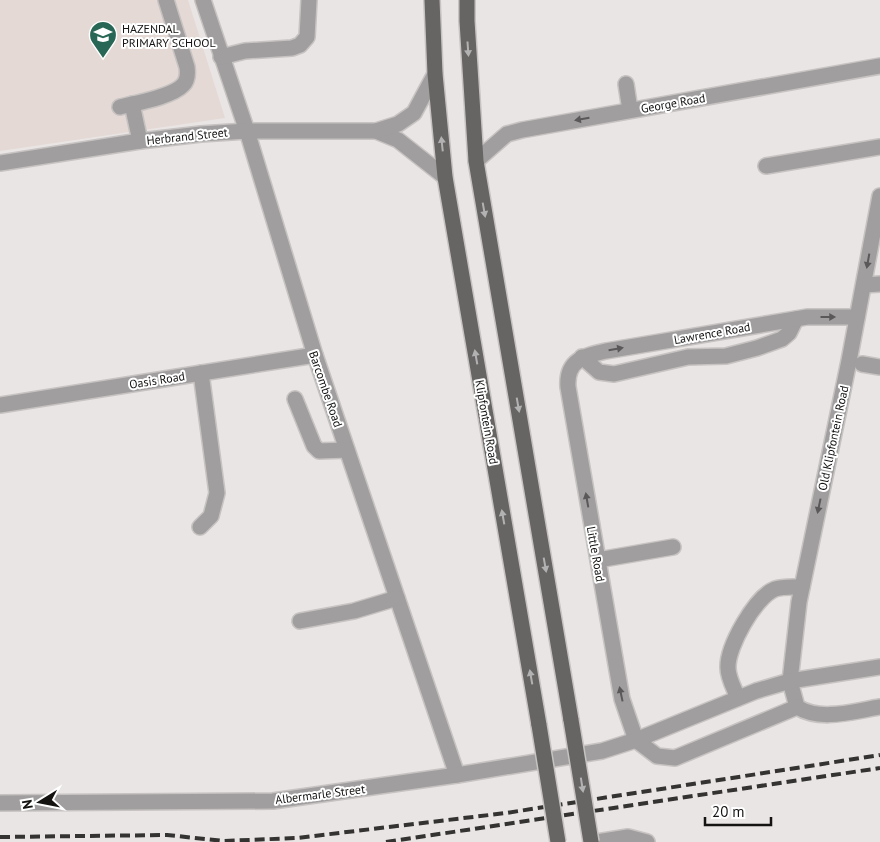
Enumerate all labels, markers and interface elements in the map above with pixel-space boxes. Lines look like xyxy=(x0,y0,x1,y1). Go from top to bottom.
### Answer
school or university icon: HAZENDAL PRIMARY SCHOOL xyxy=(88,20,118,59)
place label: HAZENDAL PRIMARY SCHOOL xyxy=(122,21,216,50)
one-way arrow xyxy=(465,41,473,57)
street label: George Road xyxy=(640,90,706,116)
one-way arrow xyxy=(574,115,590,123)
street label: Herbrand Street xyxy=(146,124,228,148)
one-way arrow xyxy=(438,136,446,152)
one-way arrow xyxy=(481,203,489,219)
one-way arrow xyxy=(864,253,872,268)
one-way arrow xyxy=(821,313,837,321)
street label: Lawrence Road xyxy=(673,319,751,347)
one-way arrow xyxy=(608,345,624,353)
one-way arrow xyxy=(471,348,479,364)
street label: Barcombe Road xyxy=(306,349,346,429)
street label: Oasis Road xyxy=(128,368,186,392)
street label: Klipfontein Road xyxy=(472,379,502,465)
street label: Old Klipfontein Road xyxy=(815,384,851,492)
one-way arrow xyxy=(514,397,522,413)
one-way arrow xyxy=(583,491,591,507)
one-way arrow xyxy=(815,498,823,514)
one-way arrow xyxy=(499,508,507,524)
street label: Little Road xyxy=(584,525,608,583)
one-way arrow xyxy=(541,557,549,573)
one-way arrow xyxy=(526,668,534,684)
one-way arrow xyxy=(617,687,625,702)
north arrow xyxy=(15,777,65,827)
one-way arrow xyxy=(578,777,586,793)
street label: Albermarle Street xyxy=(274,781,366,807)
scale bar xyxy=(705,794,771,826)
text: N xyxy=(18,798,37,810)
text: 20 m xyxy=(712,802,745,821)

